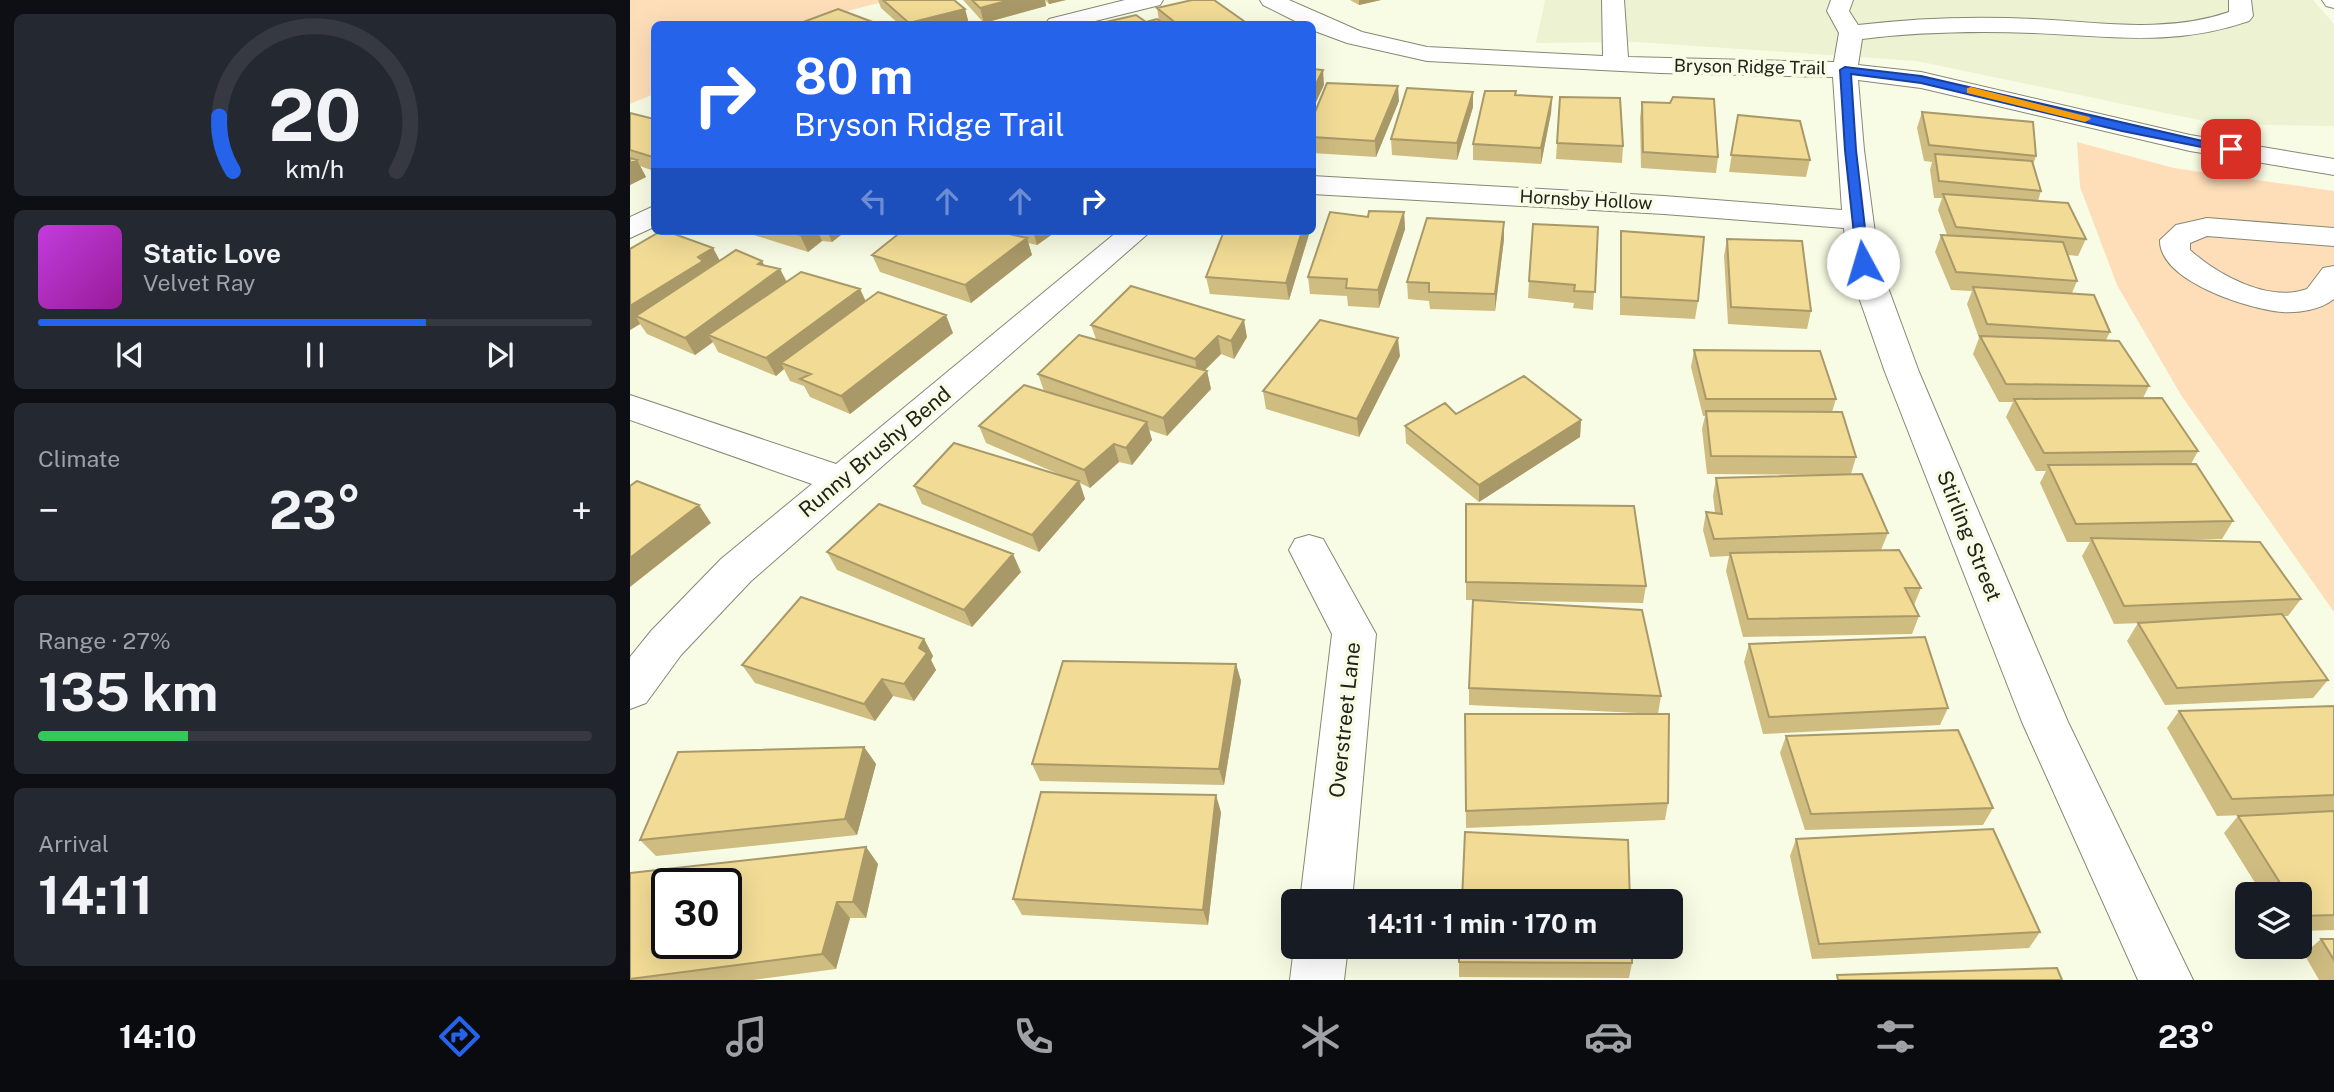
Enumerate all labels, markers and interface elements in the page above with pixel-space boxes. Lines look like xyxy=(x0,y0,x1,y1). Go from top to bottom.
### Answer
text: 80 m xyxy=(794,47,913,105)
icon: right xyxy=(679,49,770,140)
street label: Bryson Ridge Trail xyxy=(1674,55,1826,78)
text: 20 xyxy=(268,72,362,157)
text: Bryson Ridge Trail xyxy=(794,106,1065,143)
pin xyxy=(2201,119,2261,179)
icon: arrive xyxy=(2212,130,2250,168)
text: km/h xyxy=(286,154,344,184)
icon: left xyxy=(855,182,893,220)
icon: ahead xyxy=(928,182,966,220)
icon: ahead xyxy=(1001,182,1039,220)
icon: right xyxy=(1074,182,1112,220)
street label: Hornsby Hollow xyxy=(1519,186,1653,213)
position arrow xyxy=(1826,226,1900,300)
text: Static Love xyxy=(143,238,281,269)
text: Velvet Ray xyxy=(143,269,255,296)
icon: previous xyxy=(111,336,149,374)
icon: pause xyxy=(296,336,334,374)
icon: next xyxy=(481,336,519,374)
street label: Runny Brushy Bend xyxy=(794,381,956,522)
text: Climate xyxy=(38,445,120,472)
street label: Stirling Street xyxy=(1932,467,2007,605)
text: 23° xyxy=(269,480,361,541)
text: − xyxy=(38,488,59,533)
text: + xyxy=(571,488,592,533)
text: Range · 27% xyxy=(38,627,171,654)
street label: Overstreet Lane xyxy=(1324,641,1365,799)
text: 135 km xyxy=(38,662,218,723)
text: Arrival xyxy=(38,830,109,857)
text: 14:11 xyxy=(38,865,153,926)
speed limit sign: 30 xyxy=(651,868,742,959)
map controls xyxy=(2235,882,2312,959)
button: layers xyxy=(2235,882,2312,959)
text: 14:11 · 1 min · 170 m xyxy=(1367,908,1597,939)
icon: directions xyxy=(435,1012,484,1061)
icon: music xyxy=(722,1012,771,1061)
icon: phone xyxy=(1009,1012,1058,1061)
icon: climate xyxy=(1296,1012,1345,1061)
icon: car xyxy=(1584,1012,1633,1061)
icon: filters xyxy=(1871,1012,1920,1061)
text: 14:10 xyxy=(119,1018,197,1055)
text: 23° xyxy=(2158,1018,2215,1055)

